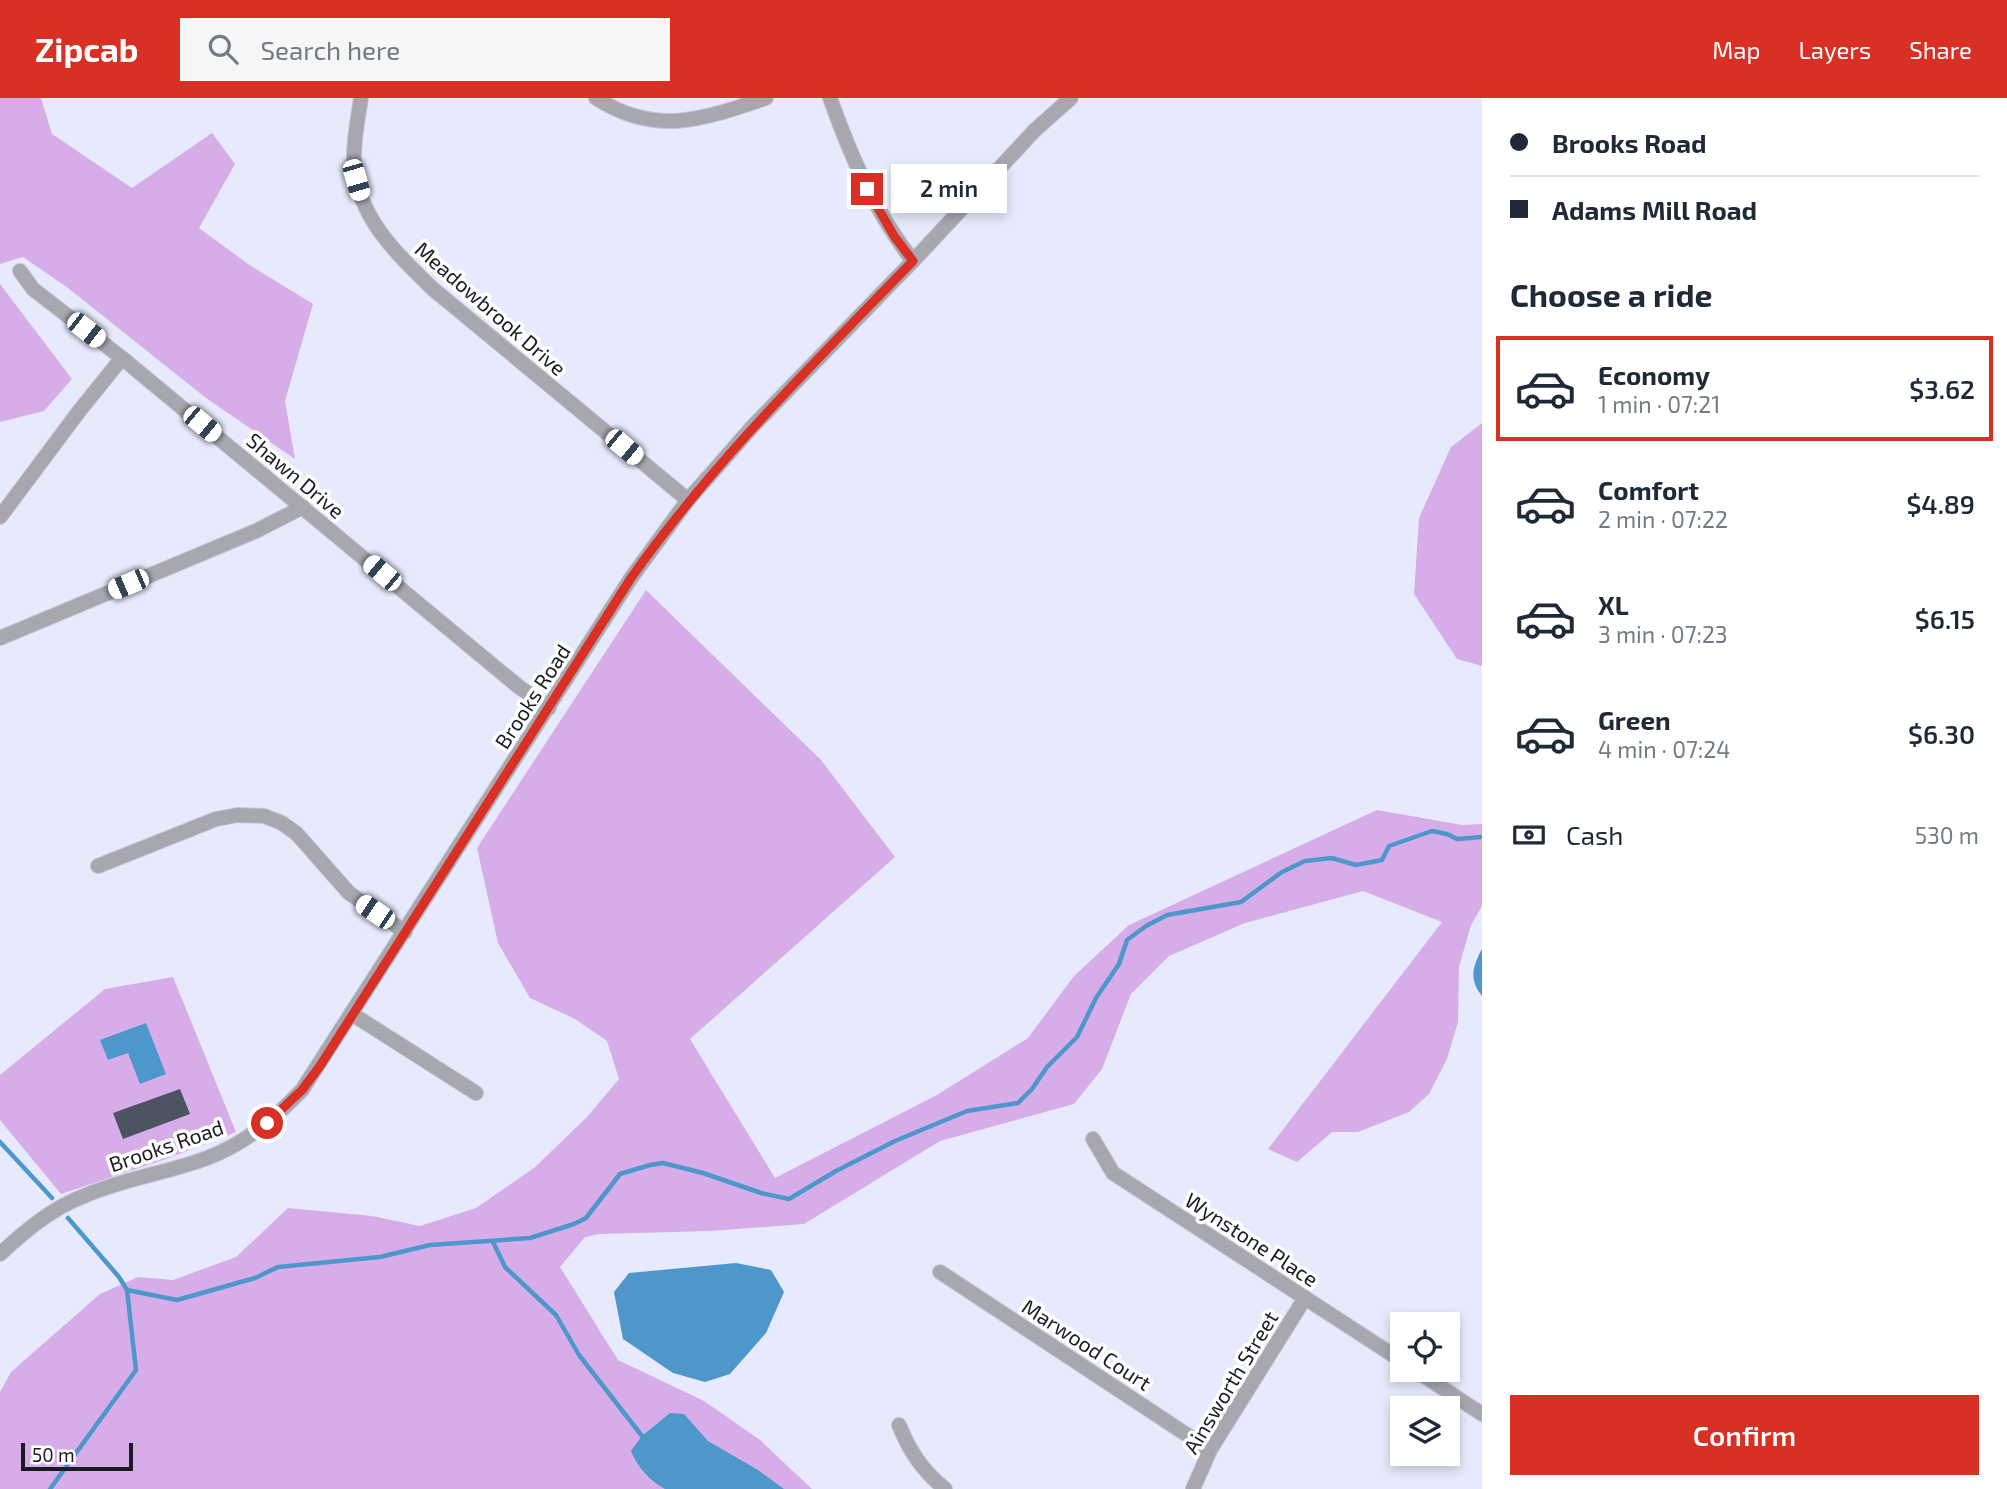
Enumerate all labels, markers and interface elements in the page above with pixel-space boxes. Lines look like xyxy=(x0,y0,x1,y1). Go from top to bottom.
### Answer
search box xyxy=(180,18,670,81)
text: Zipcab xyxy=(35,29,138,69)
icon: search xyxy=(204,30,242,68)
text: Search here xyxy=(260,34,400,65)
text: Map xyxy=(1712,35,1760,64)
text: Layers xyxy=(1798,35,1871,64)
text: Share xyxy=(1909,35,1972,64)
text: Brooks Road xyxy=(1552,127,1707,158)
car xyxy=(341,157,372,203)
callout: 2 min xyxy=(892,164,1007,214)
route end xyxy=(851,173,883,205)
text: 2 min xyxy=(920,174,978,202)
text: Adams Mill Road xyxy=(1552,194,1757,225)
street label: Meadowbrook Drive xyxy=(411,236,571,380)
text: Choose a ride xyxy=(1510,275,1713,313)
car xyxy=(63,309,110,351)
icon: car xyxy=(1514,357,1577,420)
text: Economy xyxy=(1598,359,1710,390)
text: $3.62 xyxy=(1909,373,1975,404)
text: 1 min · 07:21 xyxy=(1598,390,1720,418)
car xyxy=(180,402,225,446)
car xyxy=(602,425,647,469)
street label: Shawn Drive xyxy=(242,427,350,523)
icon: car xyxy=(1514,472,1577,535)
text: Comfort xyxy=(1598,474,1699,505)
text: $4.89 xyxy=(1906,488,1975,519)
text: 2 min · 07:22 xyxy=(1598,505,1728,533)
car xyxy=(360,551,405,595)
car xyxy=(105,566,152,602)
icon: car xyxy=(1514,587,1577,650)
text: XL xyxy=(1598,589,1629,620)
text: $6.15 xyxy=(1915,603,1975,634)
text: 3 min · 07:23 xyxy=(1598,620,1728,648)
street label: Brooks Road xyxy=(489,639,575,753)
icon: car xyxy=(1514,702,1577,765)
text: Green xyxy=(1598,704,1671,735)
text: $6.30 xyxy=(1908,718,1975,749)
text: 4 min · 07:24 xyxy=(1598,735,1730,763)
icon: cash xyxy=(1510,816,1548,854)
text: Cash xyxy=(1566,819,1623,850)
text: 530 m xyxy=(1915,821,1979,849)
car xyxy=(352,892,399,932)
route start xyxy=(251,1107,283,1139)
street label: Brooks Road xyxy=(105,1114,227,1176)
street label: Wynstone Place xyxy=(1181,1187,1323,1291)
street label: Marwood Court xyxy=(1018,1293,1156,1395)
street label: Ainsworth Street xyxy=(1178,1306,1282,1458)
map controls xyxy=(1390,1312,1460,1466)
button: locate xyxy=(1390,1312,1460,1382)
button: Confirm xyxy=(1510,1395,1979,1475)
button: layers xyxy=(1390,1396,1460,1466)
scale bar xyxy=(21,1440,133,1472)
text: 50 m xyxy=(32,1443,75,1466)

